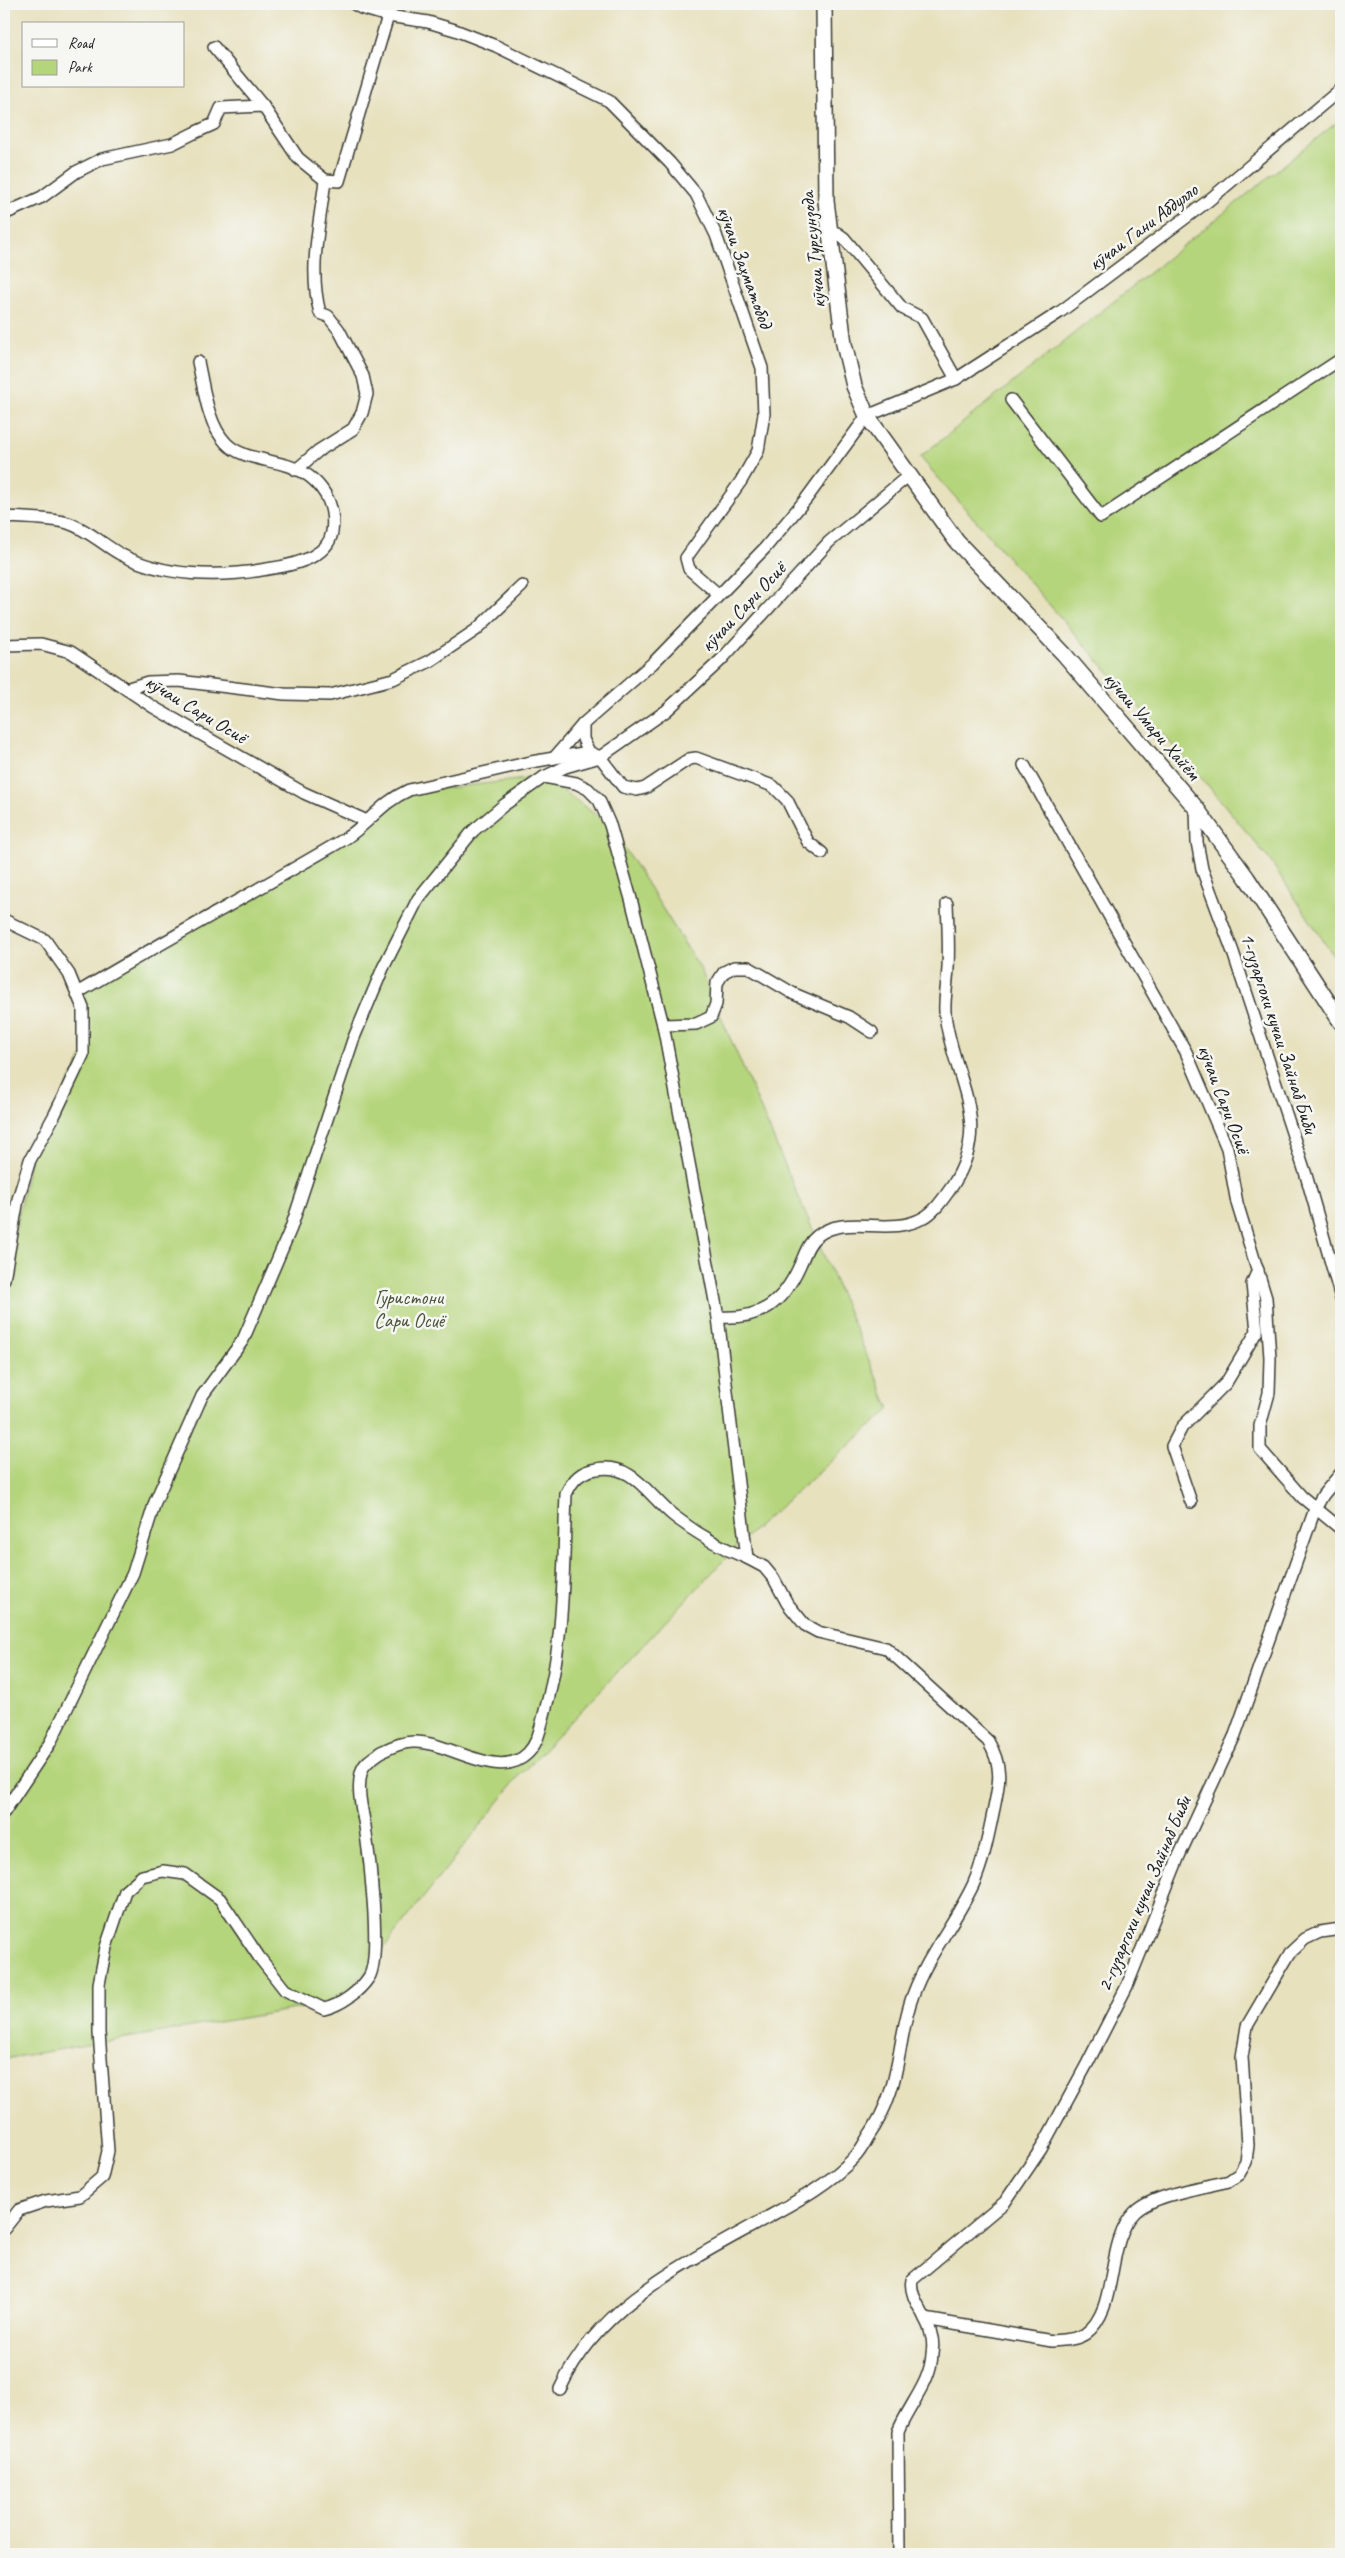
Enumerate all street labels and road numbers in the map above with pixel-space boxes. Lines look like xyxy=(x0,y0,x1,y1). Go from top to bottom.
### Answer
street label: кӯчаи Гани Абдулло xyxy=(1083,177,1203,276)
street label: кӯчаи Турсунзода xyxy=(794,189,832,310)
street label: кӯчаи Заҳматобод xyxy=(711,203,779,333)
street label: кӯчаи Сари Осиё xyxy=(695,554,793,657)
street label: кӯчаи Умари Хайём xyxy=(1098,666,1207,787)
street label: кӯчаи Сари Осиё xyxy=(141,669,254,751)
street label: 1-гузаргохи кучаи Зайнаб Биби xyxy=(1235,930,1324,1138)
street label: кӯчаи Сари Осиё xyxy=(1192,1041,1257,1160)
street label: 2-гузаргохи кучаи Зайнаб Биби xyxy=(1092,1791,1197,1995)

